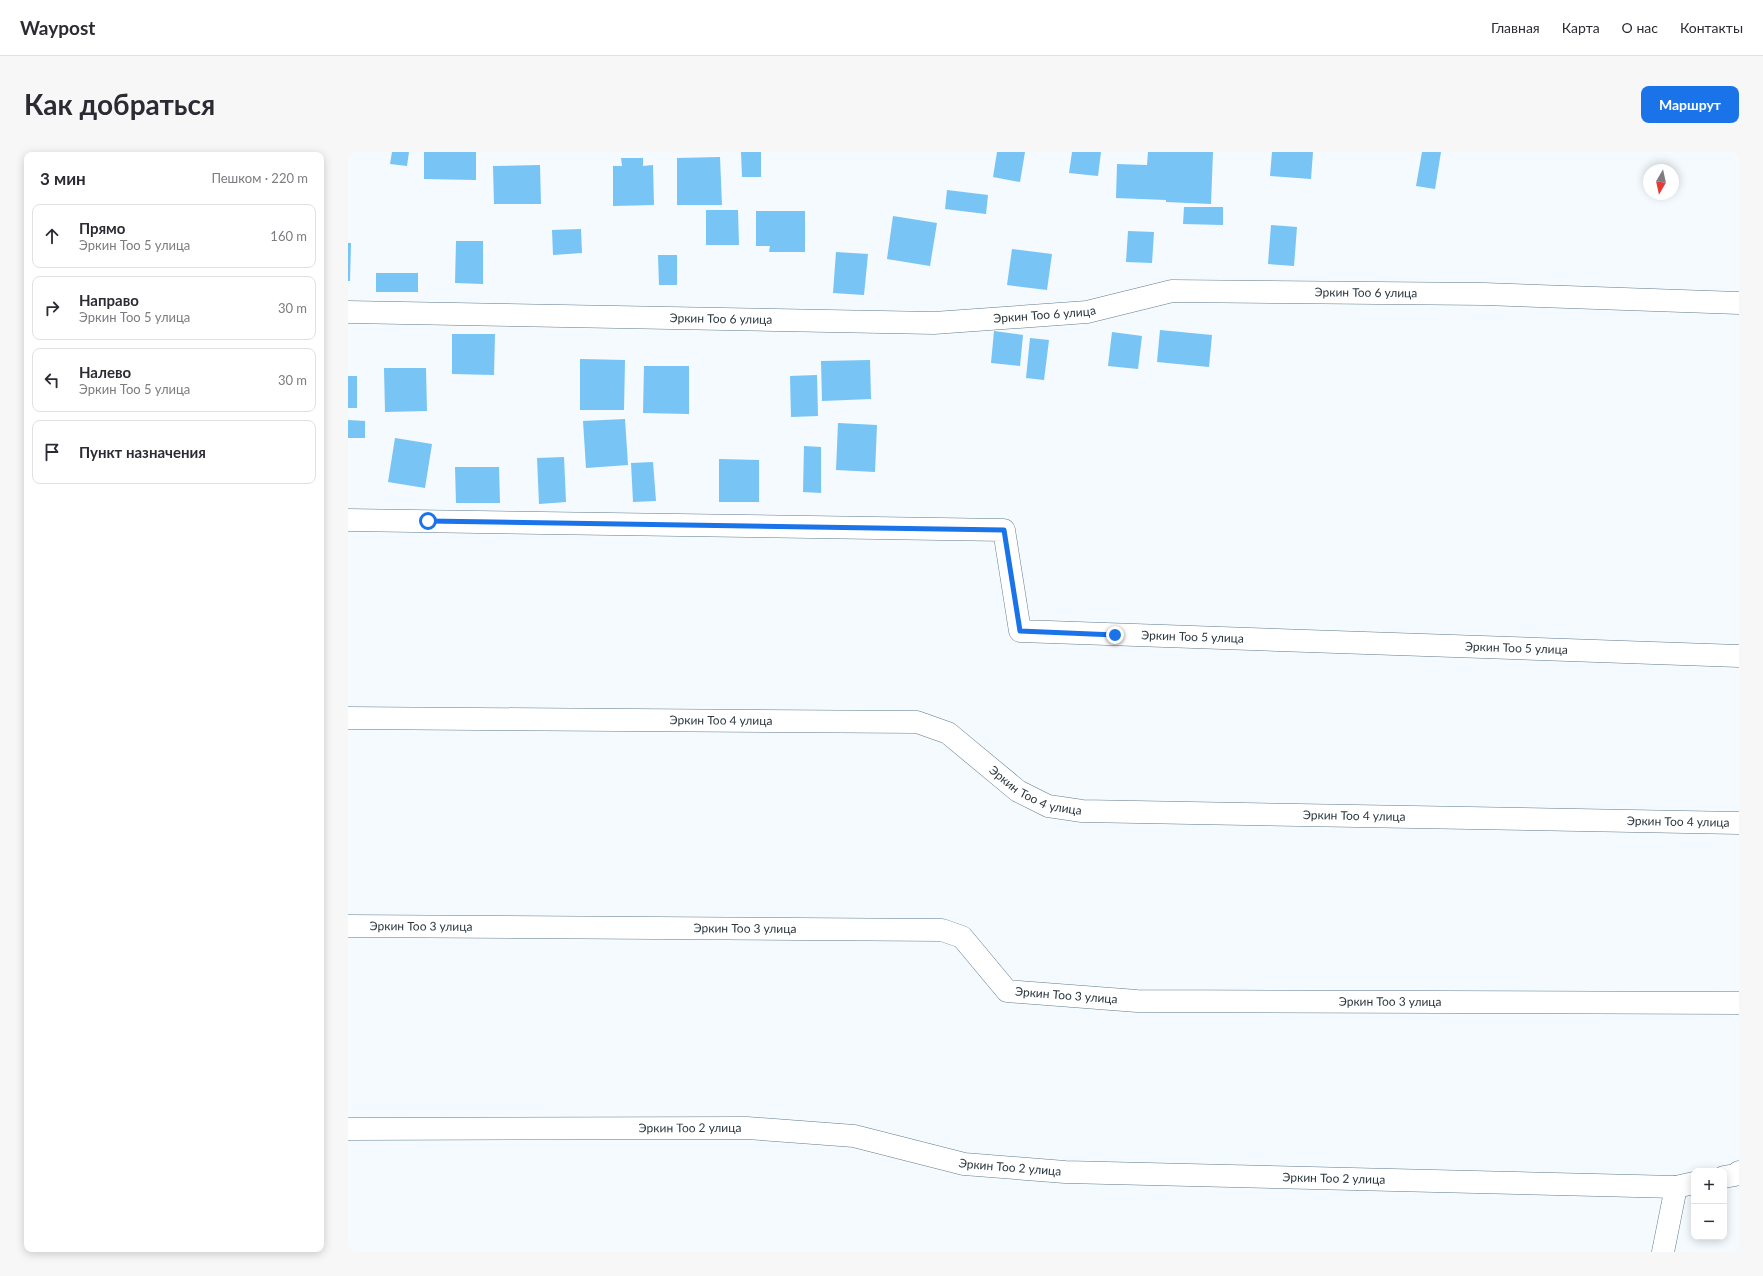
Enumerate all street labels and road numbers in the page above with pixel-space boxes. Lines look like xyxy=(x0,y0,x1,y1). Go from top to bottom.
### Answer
street label: Эркин Тоо 6 улица xyxy=(1314,284,1417,300)
street label: Эркин Тоо 6 улица xyxy=(993,302,1097,326)
street label: Эркин Тоо 6 улица xyxy=(669,310,773,327)
street label: Эркин Тоо 5 улица xyxy=(1141,627,1244,646)
street label: Эркин Тоо 5 улица xyxy=(1465,638,1568,657)
street label: Эркин Тоо 4 улица xyxy=(669,712,773,728)
street label: Эркин Тоо 4 улица xyxy=(986,762,1083,818)
street label: Эркин Тоо 4 улица xyxy=(1303,807,1406,824)
street label: Эркин Тоо 4 улица xyxy=(1627,813,1730,830)
street label: Эркин Тоо 3 улица xyxy=(370,918,473,934)
street label: Эркин Тоо 3 улица xyxy=(693,920,797,936)
street label: Эркин Тоо 3 улица xyxy=(1014,984,1118,1006)
street label: Эркин Тоо 3 улица xyxy=(1339,994,1442,1009)
street label: Эркин Тоо 2 улица xyxy=(639,1120,741,1135)
street label: Эркин Тоо 2 улица xyxy=(957,1155,1062,1179)
street label: Эркин Тоо 2 улица xyxy=(1282,1169,1385,1187)

